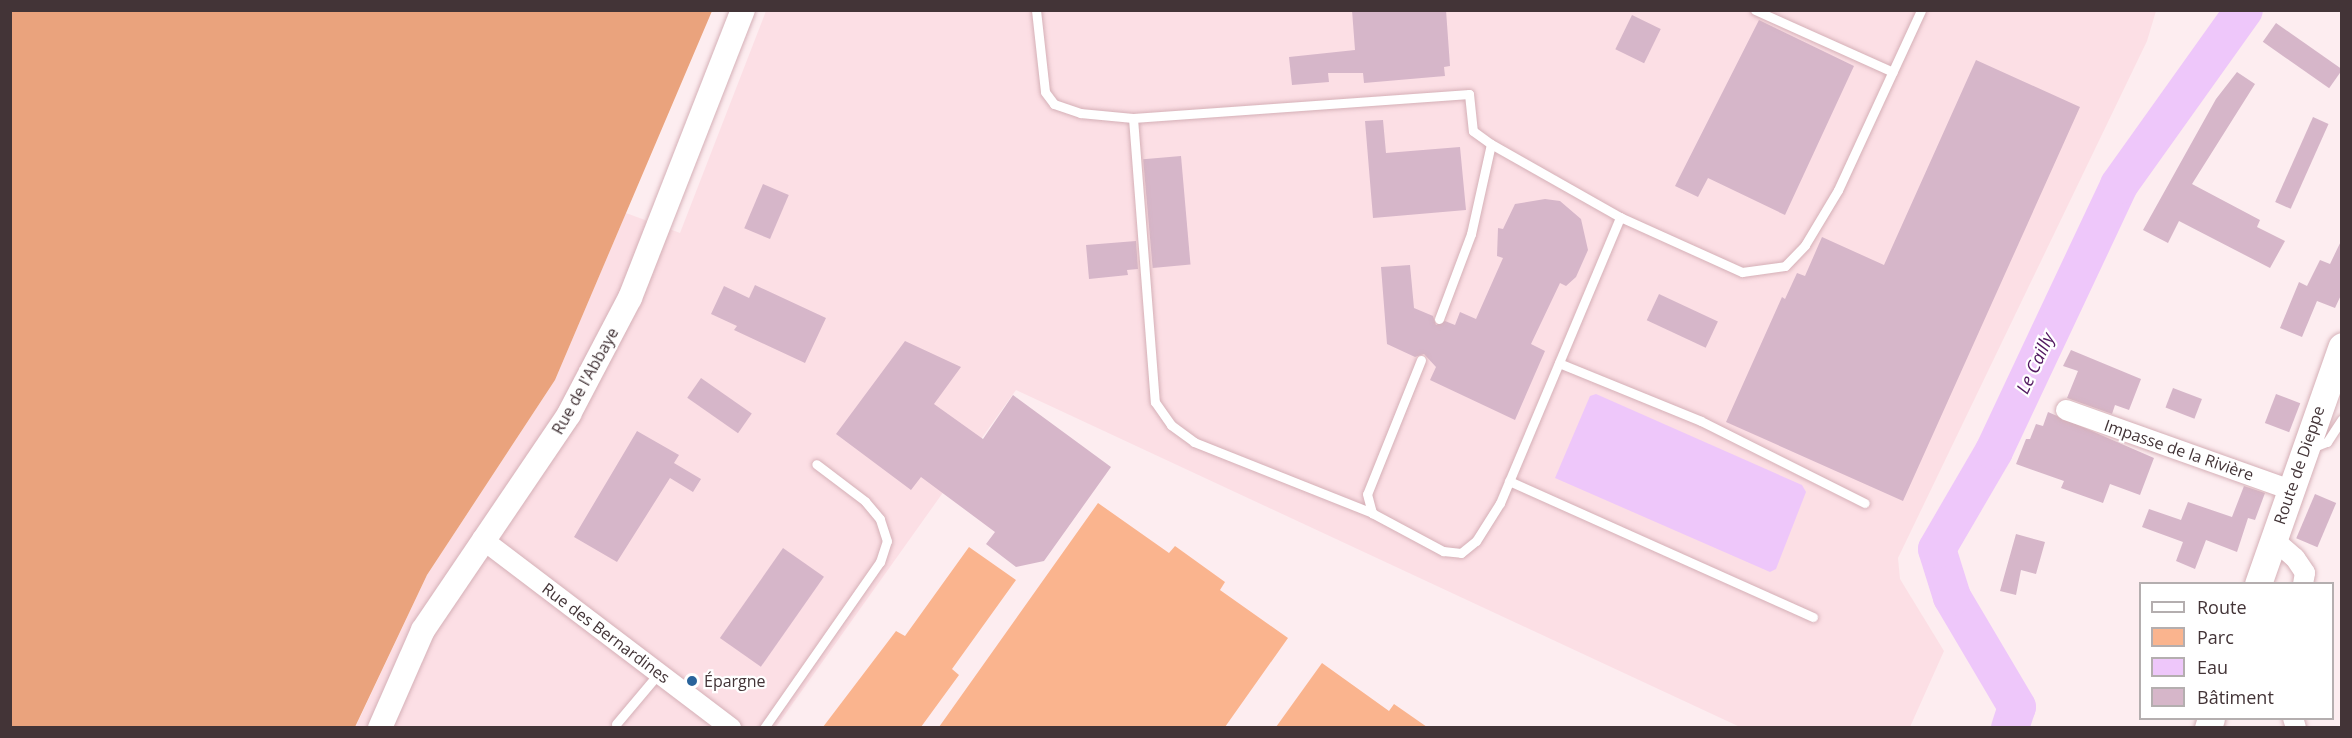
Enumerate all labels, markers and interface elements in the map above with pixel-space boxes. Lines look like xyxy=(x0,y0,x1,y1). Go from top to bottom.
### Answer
street label: Rue de l'Abbaye xyxy=(548,324,622,438)
water label: Le Cailly xyxy=(2011,329,2059,397)
street label: Route de Dieppe xyxy=(2270,403,2328,527)
street label: Impasse de la Rivière xyxy=(2102,415,2256,485)
street label: Rue des Bernardines xyxy=(538,579,674,687)
legend xyxy=(2139,582,2334,720)
text: Route xyxy=(2197,595,2247,619)
text: Parc xyxy=(2197,625,2234,649)
text: Eau xyxy=(2197,655,2228,679)
place label: Épargne xyxy=(704,671,766,691)
marker: Épargne xyxy=(685,674,699,688)
text: Bâtiment xyxy=(2197,685,2274,709)

